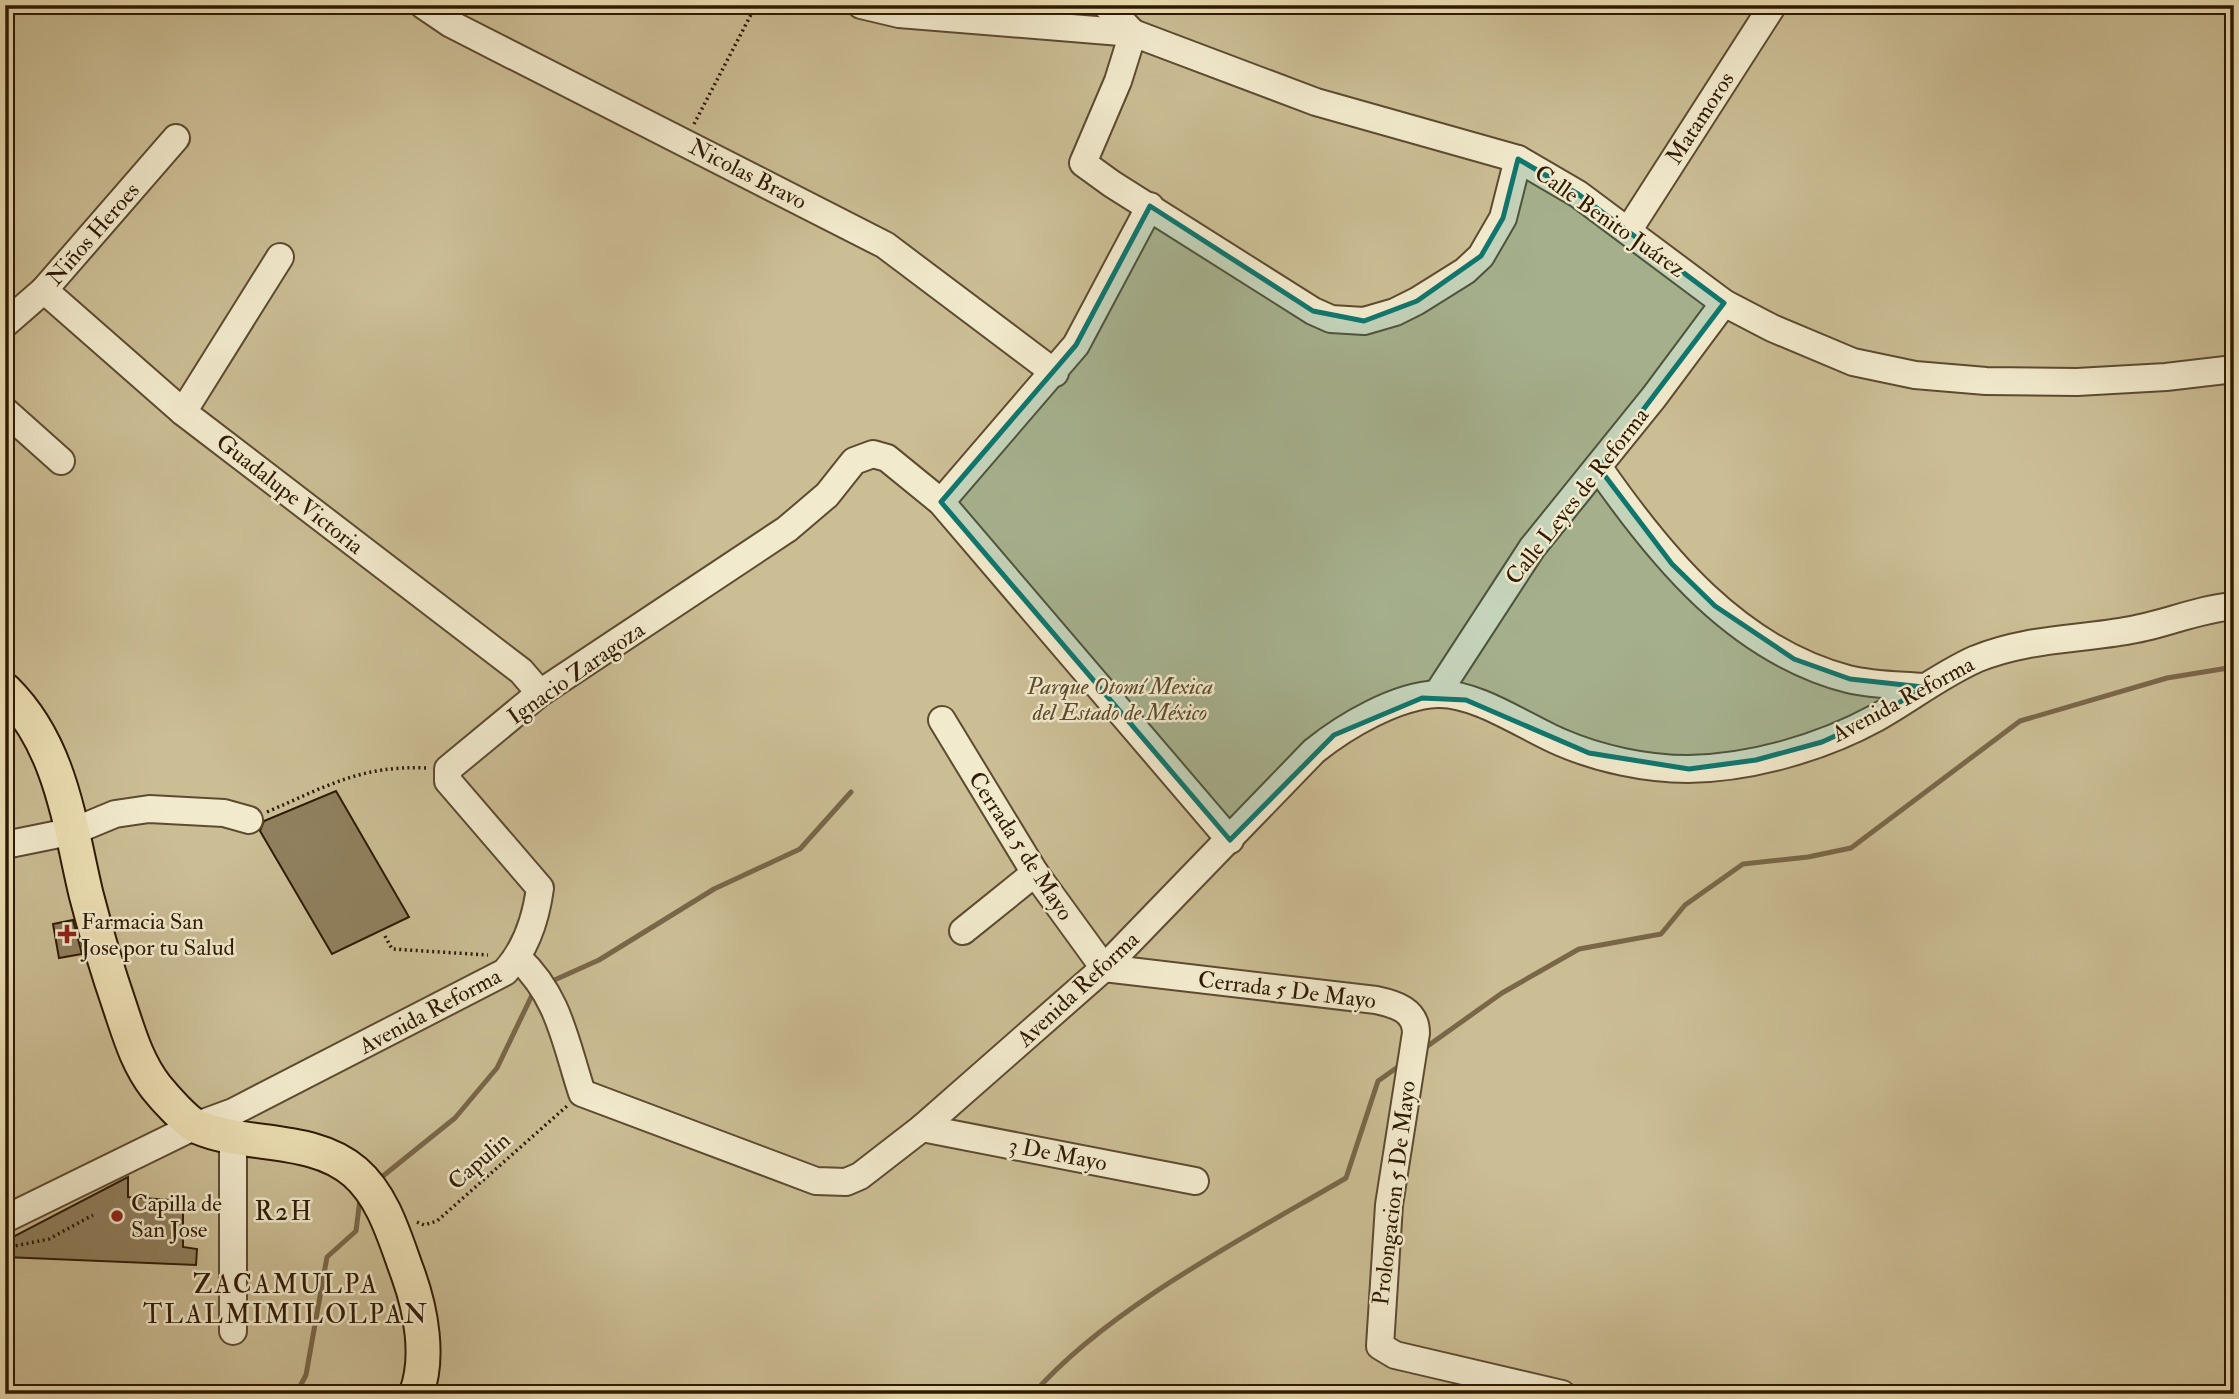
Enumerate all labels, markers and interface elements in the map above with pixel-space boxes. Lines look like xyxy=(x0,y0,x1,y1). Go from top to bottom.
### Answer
street label: Matamoros xyxy=(1659,66,1741,170)
street label: Nicolas Bravo xyxy=(684,132,812,216)
street label: Calle Benito Juárez xyxy=(1529,158,1691,284)
street label: Niños Heroes xyxy=(40,176,146,292)
street label: Calle Leyes de Reforma xyxy=(1499,401,1656,590)
street label: Guadalupe Victoria xyxy=(210,427,370,562)
street label: Ignacio Zaragoza xyxy=(502,615,651,731)
street label: Avenida Reforma xyxy=(1826,649,1980,749)
park label: Parque Otomí Mexica del Estado de México xyxy=(1026,672,1213,727)
street label: Cerrada 5 de Mayo xyxy=(962,766,1080,926)
place label: Farmacia San Jose por tu Salud xyxy=(80,907,235,963)
street label: Avenida Reforma xyxy=(1010,924,1146,1054)
marker: Farmacia San Jose por tu Salud xyxy=(59,926,75,942)
street label: Avenida Reforma xyxy=(353,961,507,1061)
street label: Cerrada 5 De Mayo xyxy=(1196,965,1378,1015)
street label: Prolongacion 5 De Mayo xyxy=(1366,1079,1422,1307)
street label: Capulin xyxy=(442,1126,517,1197)
street label: 3 De Mayo xyxy=(1007,1130,1109,1178)
place label: Capilla de San Jose xyxy=(131,1189,222,1244)
district label: R2H xyxy=(254,1196,314,1228)
marker: Capilla de San Jose xyxy=(109,1208,125,1224)
district label: ZACAMULPA TLALMIMILOLPAN xyxy=(143,1269,429,1331)

